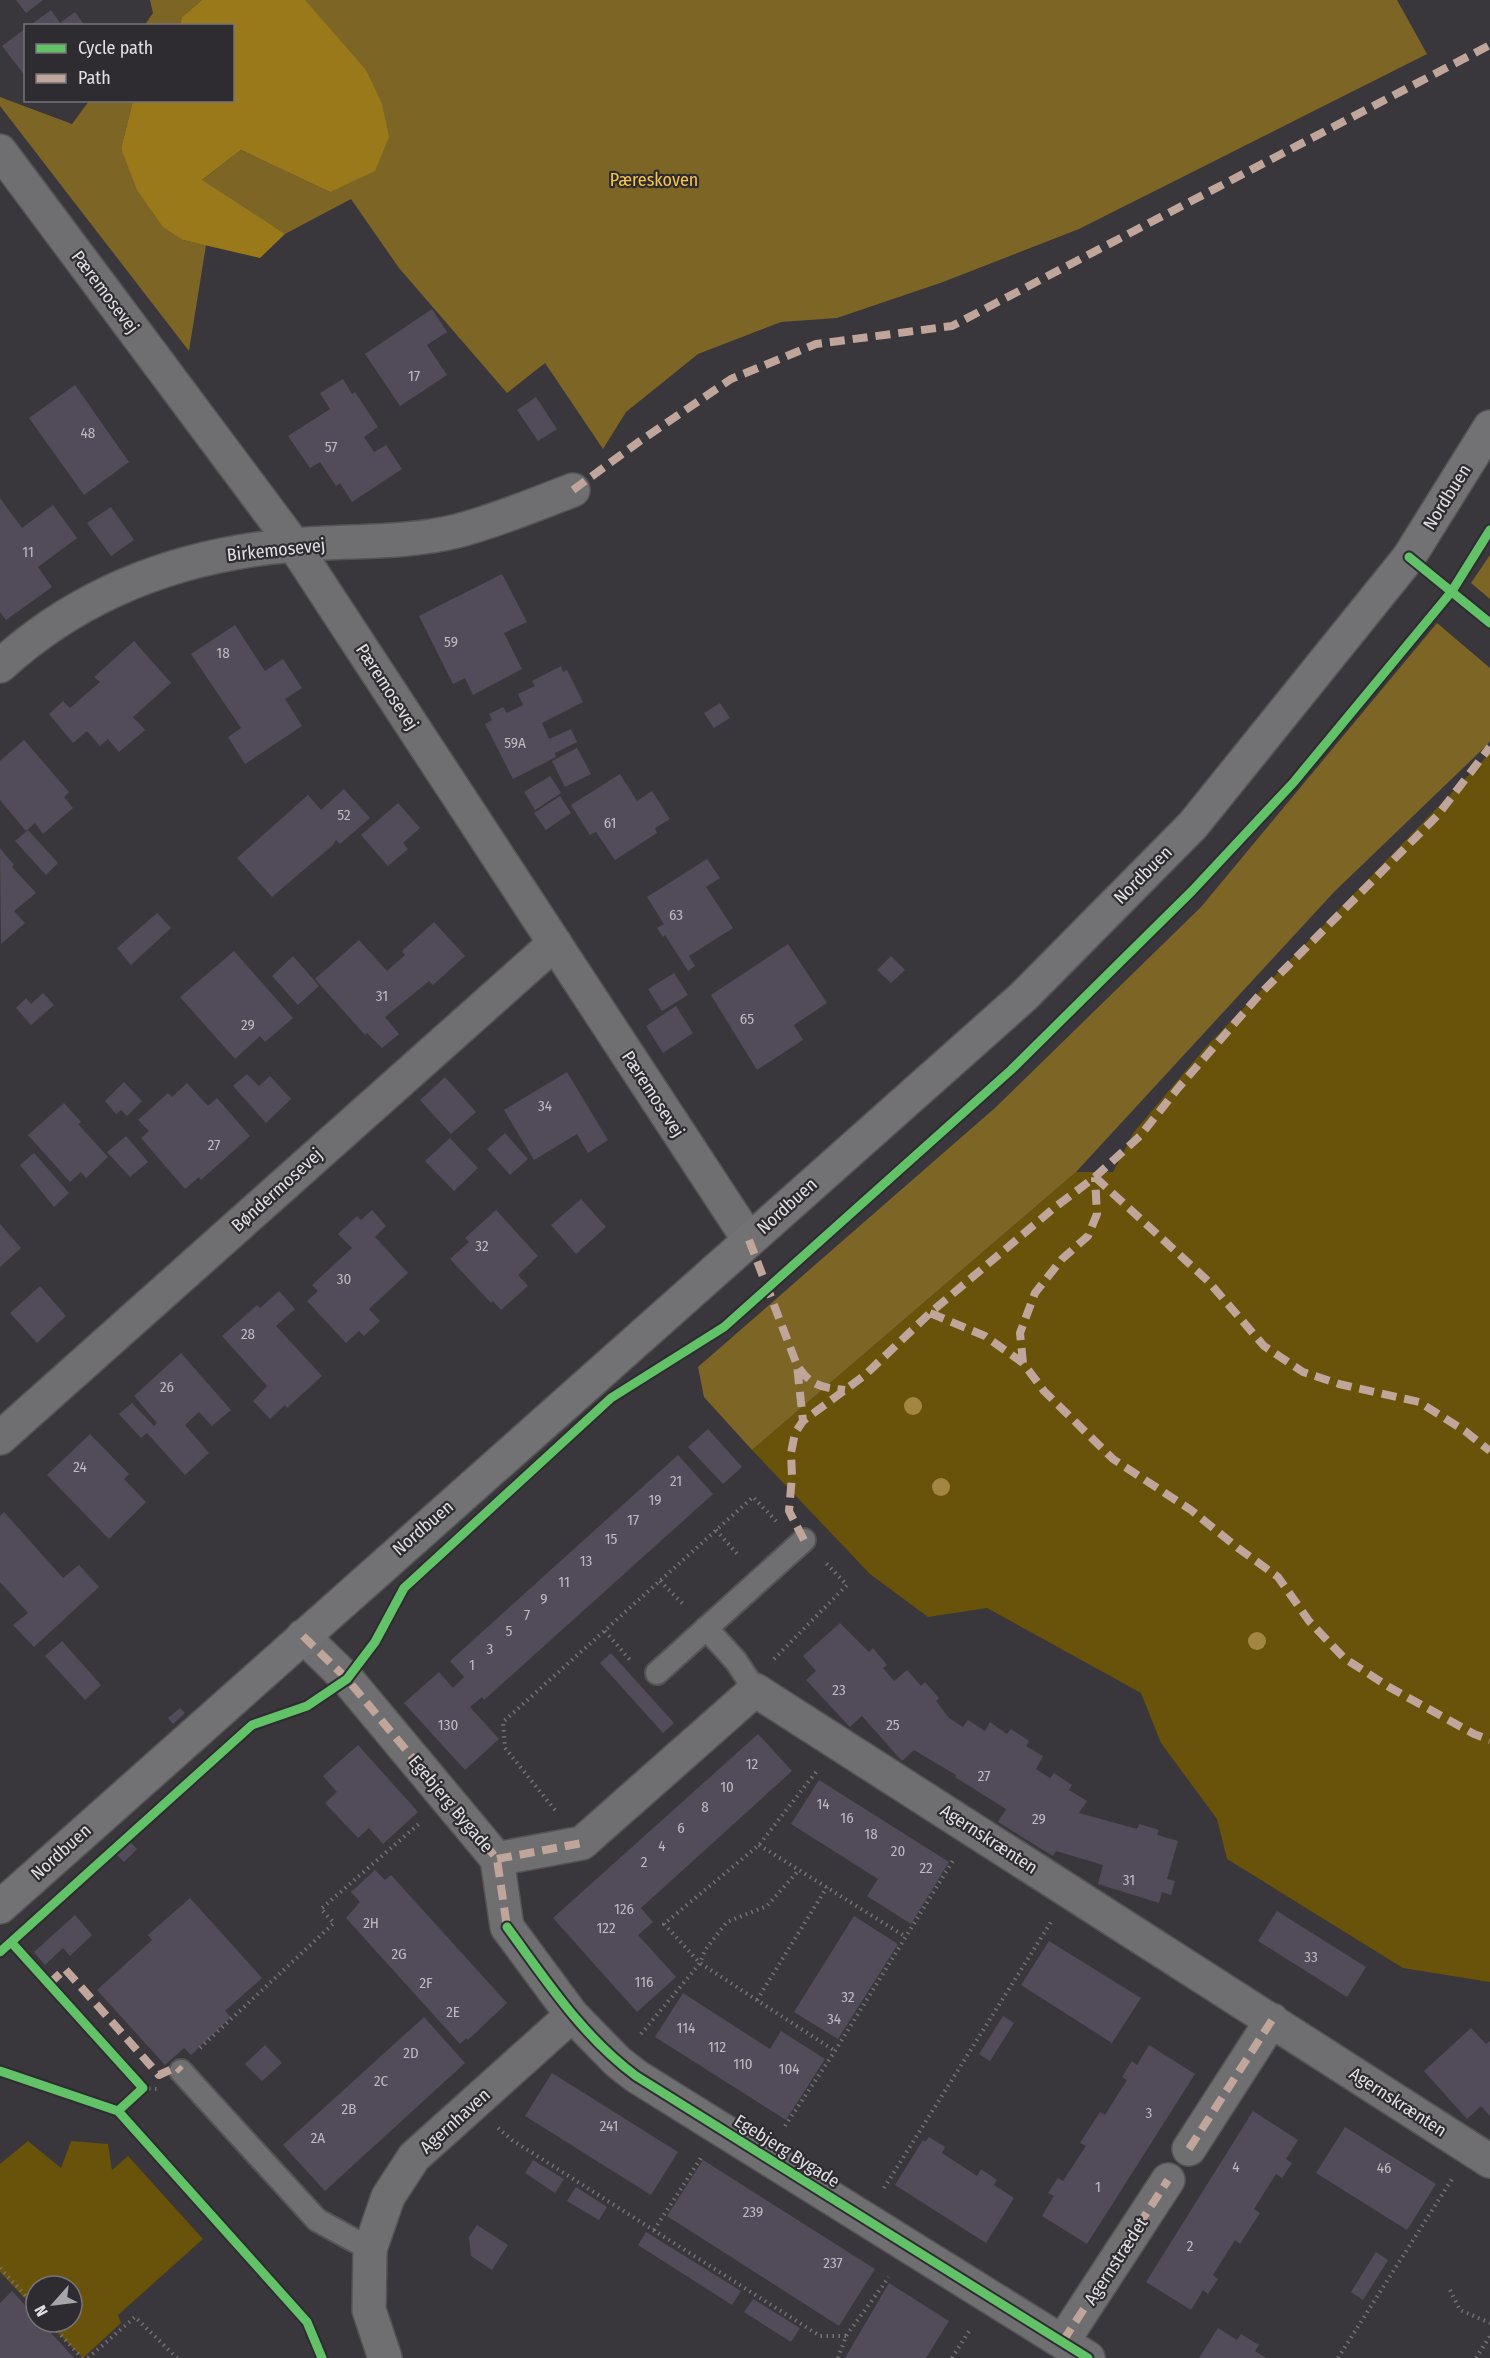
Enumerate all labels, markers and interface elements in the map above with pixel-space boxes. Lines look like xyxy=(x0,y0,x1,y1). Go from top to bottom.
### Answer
legend xyxy=(24,24,234,102)
text: Cycle path xyxy=(78,37,153,59)
text: Path xyxy=(78,67,111,89)
park label: Pæreskoven xyxy=(610,169,698,191)
street label: Pæremosevej xyxy=(67,246,143,338)
house number: 17 xyxy=(408,367,420,385)
house number: 48 xyxy=(81,424,95,442)
house number: 57 xyxy=(325,438,337,456)
street label: Nordbuen xyxy=(1418,460,1476,534)
street label: Birkemosevej xyxy=(226,534,326,566)
house number: 11 xyxy=(22,543,34,561)
house number: 59 xyxy=(444,633,458,651)
street label: Pæremosevej xyxy=(351,640,423,734)
house number: 18 xyxy=(216,644,230,662)
house number: 59A xyxy=(504,734,526,752)
house number: 52 xyxy=(337,806,351,824)
house number: 61 xyxy=(604,814,616,832)
street label: Nordbuen xyxy=(1109,841,1177,909)
house number: 63 xyxy=(669,906,683,924)
house number: 31 xyxy=(376,987,388,1005)
house number: 65 xyxy=(740,1010,754,1028)
house number: 29 xyxy=(241,1016,255,1034)
street label: Pæremosevej xyxy=(617,1047,689,1141)
house number: 34 xyxy=(538,1097,552,1115)
house number: 27 xyxy=(208,1136,220,1154)
street label: Bøndermosevej xyxy=(227,1143,327,1237)
street label: Nordbuen xyxy=(752,1173,822,1239)
house number: 32 xyxy=(475,1237,489,1255)
house number: 30 xyxy=(337,1270,351,1288)
house number: 28 xyxy=(241,1325,255,1343)
house number: 26 xyxy=(160,1378,174,1396)
house number: 24 xyxy=(73,1458,87,1476)
house number: 21 xyxy=(670,1472,682,1490)
house number: 19 xyxy=(648,1491,662,1509)
street label: Nordbuen xyxy=(388,1496,458,1560)
house number: 17 xyxy=(627,1511,639,1529)
house number: 15 xyxy=(605,1530,617,1548)
house number: 13 xyxy=(580,1552,593,1570)
house number: 11 xyxy=(558,1573,570,1591)
house number: 9 xyxy=(540,1590,548,1608)
house number: 7 xyxy=(524,1606,530,1624)
house number: 5 xyxy=(506,1622,513,1640)
house number: 3 xyxy=(487,1640,494,1658)
house number: 1 xyxy=(469,1656,475,1674)
house number: 23 xyxy=(832,1681,846,1699)
house number: 130 xyxy=(438,1716,458,1734)
house number: 25 xyxy=(886,1716,900,1734)
street label: Egebjerg Bygade xyxy=(404,1751,498,1857)
house number: 12 xyxy=(746,1755,759,1773)
house number: 27 xyxy=(978,1767,990,1785)
house number: 10 xyxy=(720,1778,734,1796)
house number: 14 xyxy=(816,1795,830,1813)
house number: 8 xyxy=(701,1798,709,1816)
street label: Agernskrænten xyxy=(936,1799,1042,1879)
house number: 16 xyxy=(840,1809,854,1827)
house number: 29 xyxy=(1032,1810,1046,1828)
street label: Nordbuen xyxy=(26,1819,96,1885)
house number: 6 xyxy=(677,1819,685,1837)
house number: 18 xyxy=(864,1825,878,1843)
house number: 4 xyxy=(658,1837,666,1855)
house number: 20 xyxy=(891,1842,905,1860)
house number: 2 xyxy=(641,1853,648,1871)
house number: 22 xyxy=(919,1859,933,1877)
house number: 31 xyxy=(1123,1871,1135,1889)
house number: 126 xyxy=(614,1900,634,1918)
house number: 2H xyxy=(363,1914,379,1932)
house number: 122 xyxy=(596,1919,616,1937)
house number: 2G xyxy=(391,1945,407,1963)
house number: 33 xyxy=(1304,1948,1318,1966)
house number: 116 xyxy=(635,1973,653,1991)
house number: 2F xyxy=(419,1974,433,1992)
house number: 32 xyxy=(841,1988,855,2006)
house number: 2E xyxy=(446,2003,460,2021)
house number: 34 xyxy=(827,2010,841,2028)
house number: 114 xyxy=(677,2019,695,2037)
house number: 112 xyxy=(708,2038,726,2056)
house number: 2D xyxy=(403,2044,419,2062)
house number: 110 xyxy=(733,2055,753,2073)
house number: 104 xyxy=(779,2060,799,2078)
street label: Agernskrænten xyxy=(1345,2062,1451,2142)
house number: 2C xyxy=(374,2072,388,2090)
street label: Agernhaven xyxy=(415,2084,495,2158)
house number: 2B xyxy=(342,2100,356,2118)
house number: 3 xyxy=(1146,2104,1153,2122)
street label: Egebjerg Bygade xyxy=(730,2110,844,2192)
house number: 241 xyxy=(600,2117,618,2135)
house number: 2A xyxy=(311,2129,325,2147)
house number: 4 xyxy=(1232,2158,1240,2176)
house number: 46 xyxy=(1377,2159,1391,2177)
house number: 1 xyxy=(1095,2178,1101,2196)
house number: 239 xyxy=(743,2203,763,2221)
street label: Agernstrædet xyxy=(1080,2213,1152,2309)
house number: 2 xyxy=(1187,2237,1194,2255)
house number: 237 xyxy=(823,2254,843,2272)
north arrow xyxy=(24,2274,84,2334)
text: N xyxy=(31,2302,52,2320)

